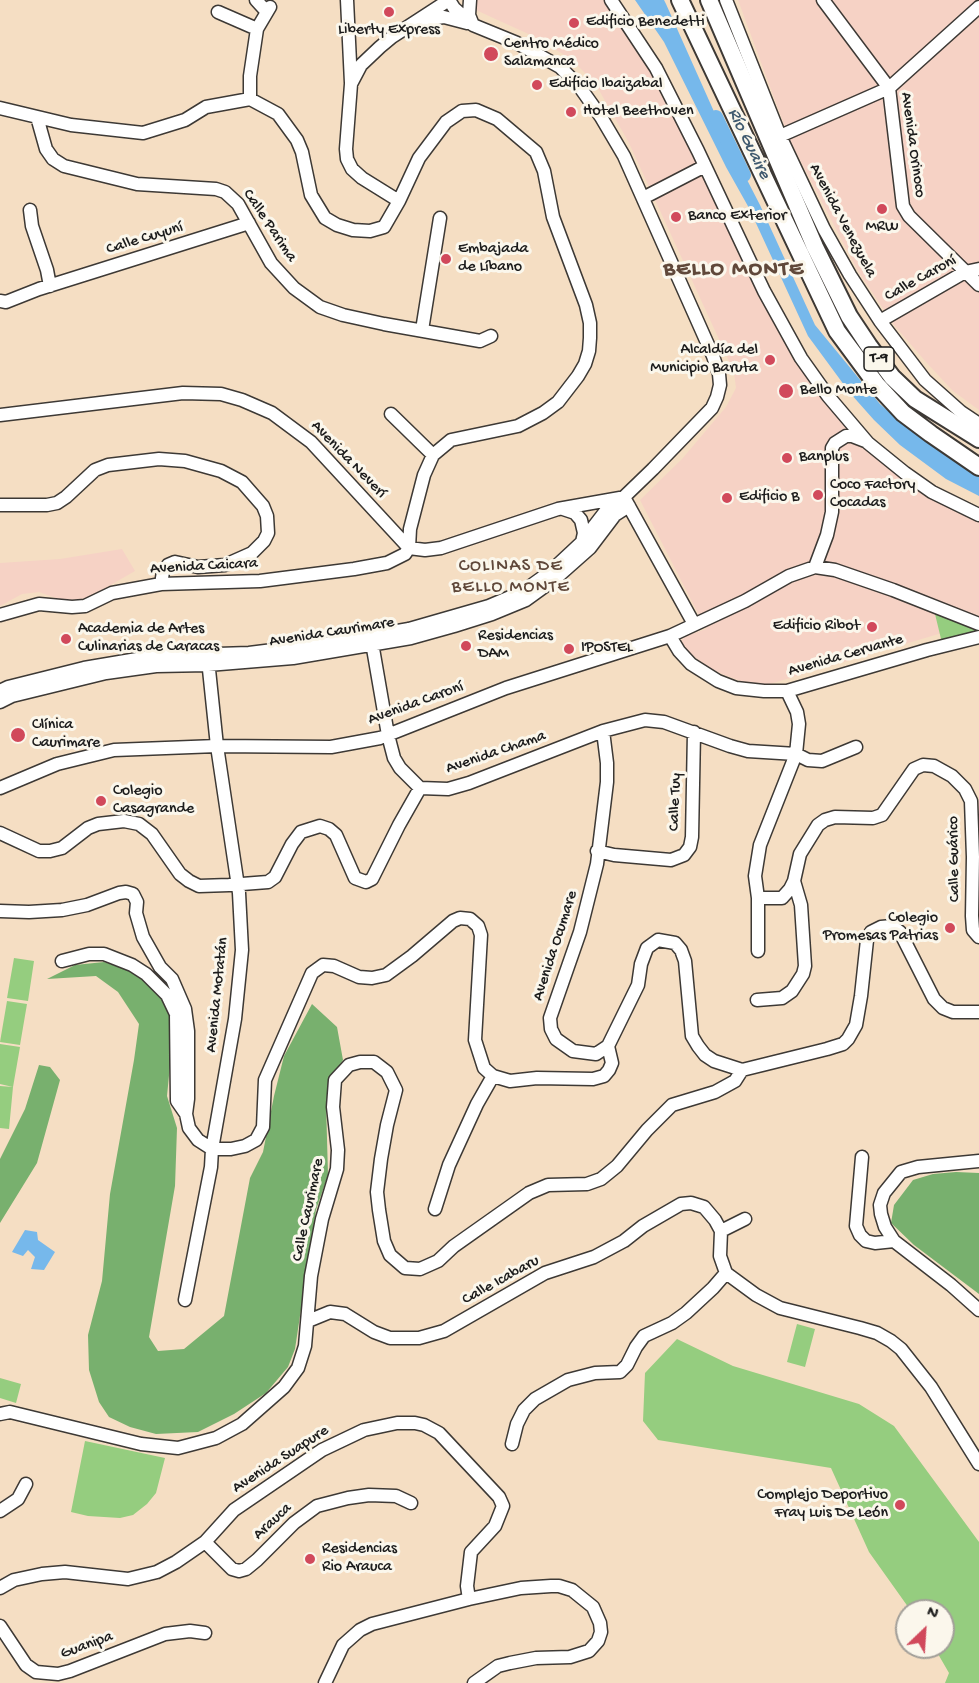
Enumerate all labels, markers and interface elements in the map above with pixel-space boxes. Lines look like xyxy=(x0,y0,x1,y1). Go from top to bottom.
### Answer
marker: Liberty Express xyxy=(382,5,396,19)
place label: Edificio Benedetti xyxy=(586,13,705,33)
marker: Edificio Benedetti xyxy=(567,16,581,30)
place label: Liberty Express xyxy=(338,21,440,41)
place label: Centro Médico Salamanca xyxy=(504,35,599,73)
marker: Centro Médico Salamanca xyxy=(482,45,500,63)
place label: Edificio Ibaizabal xyxy=(549,75,663,95)
marker: Edificio Ibaizabal xyxy=(530,78,544,92)
street label: Avenida Orinoco xyxy=(895,91,929,199)
place label: Hotel Beethoven xyxy=(583,102,694,122)
marker: Hotel Beethoven xyxy=(564,105,578,119)
water label: Río Guaire xyxy=(722,105,774,183)
street label: Avenida Venezuela xyxy=(804,161,880,281)
street label: Calle Parima xyxy=(238,186,300,266)
marker: MRW xyxy=(875,202,889,216)
place label: Banco Exterior xyxy=(688,207,786,227)
marker: Banco Exterior xyxy=(669,210,683,224)
street label: Calle Cuyuní xyxy=(104,218,186,260)
place label: MRW xyxy=(865,218,899,238)
place label: Embajada de Líbano xyxy=(458,240,528,278)
street label: Calle Caroní xyxy=(882,251,960,307)
marker: Embajada de Líbano xyxy=(439,252,453,266)
district label: BELLO MONTE xyxy=(663,258,805,284)
place label: Alcaldía del Municipio Baruta xyxy=(650,341,758,379)
road number: T-9 xyxy=(864,347,894,371)
marker: Alcaldía del Municipio Baruta xyxy=(763,353,777,367)
place label: Bello Monte xyxy=(800,381,877,401)
marker: Bello Monte xyxy=(777,382,795,400)
street label: Avenida Neverí xyxy=(306,417,390,503)
place label: Banplus xyxy=(799,448,848,468)
marker: Banplus xyxy=(780,451,794,465)
place label: Coco Factory Cocadas xyxy=(830,476,915,514)
place label: Edificio B xyxy=(739,488,799,508)
marker: Coco Factory Cocadas xyxy=(811,488,825,502)
marker: Edificio B xyxy=(720,491,734,505)
street label: Avenida Caicara xyxy=(150,555,258,579)
district label: COLINAS DE BELLO MONTE xyxy=(452,556,570,598)
street label: Avenida Caurimare xyxy=(268,614,396,652)
place label: Edificio Ribot xyxy=(773,617,860,637)
place label: Academia de Artes Culinarias de Caracas xyxy=(78,620,219,658)
marker: Edificio Ribot xyxy=(865,620,879,634)
place label: Residencias DAM xyxy=(478,627,553,665)
street label: Avenida Cervante xyxy=(786,630,906,682)
marker: Academia de Artes Culinarias de Caracas xyxy=(59,632,73,646)
marker: Residencias DAM xyxy=(459,639,473,653)
place label: IPOSTEL xyxy=(581,639,633,659)
marker: IPOSTEL xyxy=(562,642,576,656)
street label: Avenida Caroní xyxy=(366,678,466,730)
place label: Clínica Caurimare xyxy=(32,716,100,754)
marker: Clínica Caurimare xyxy=(9,726,27,744)
street label: Avenida Chama xyxy=(444,727,548,779)
street label: Calle Tuy xyxy=(665,773,687,831)
place label: Colegio Casagrande xyxy=(113,782,194,820)
marker: Colegio Casagrande xyxy=(94,794,108,808)
street label: Calle Guárico xyxy=(945,816,965,902)
street label: Avenida Ocumare xyxy=(529,889,583,1003)
place label: Colegio Promesas Patrias xyxy=(823,909,938,947)
marker: Colegio Promesas Patrias xyxy=(943,921,957,935)
street label: Avenida Motatán xyxy=(202,936,234,1054)
street label: Calle Caurimare xyxy=(289,1157,329,1263)
street label: Calle Icabaru xyxy=(459,1252,543,1310)
street label: Avenida Suapure xyxy=(229,1422,333,1498)
place label: Complejo Deportivo Fray Luis De León xyxy=(757,1486,888,1524)
marker: Complejo Deportivo Fray Luis De León xyxy=(893,1498,907,1512)
street label: Arauca xyxy=(250,1499,296,1545)
place label: Residencias Rio Arauca xyxy=(322,1540,397,1578)
marker: Residencias Rio Arauca xyxy=(303,1552,317,1566)
north arrow xyxy=(895,1599,955,1659)
text: N xyxy=(923,1603,941,1625)
street label: Guanipa xyxy=(58,1628,116,1664)

